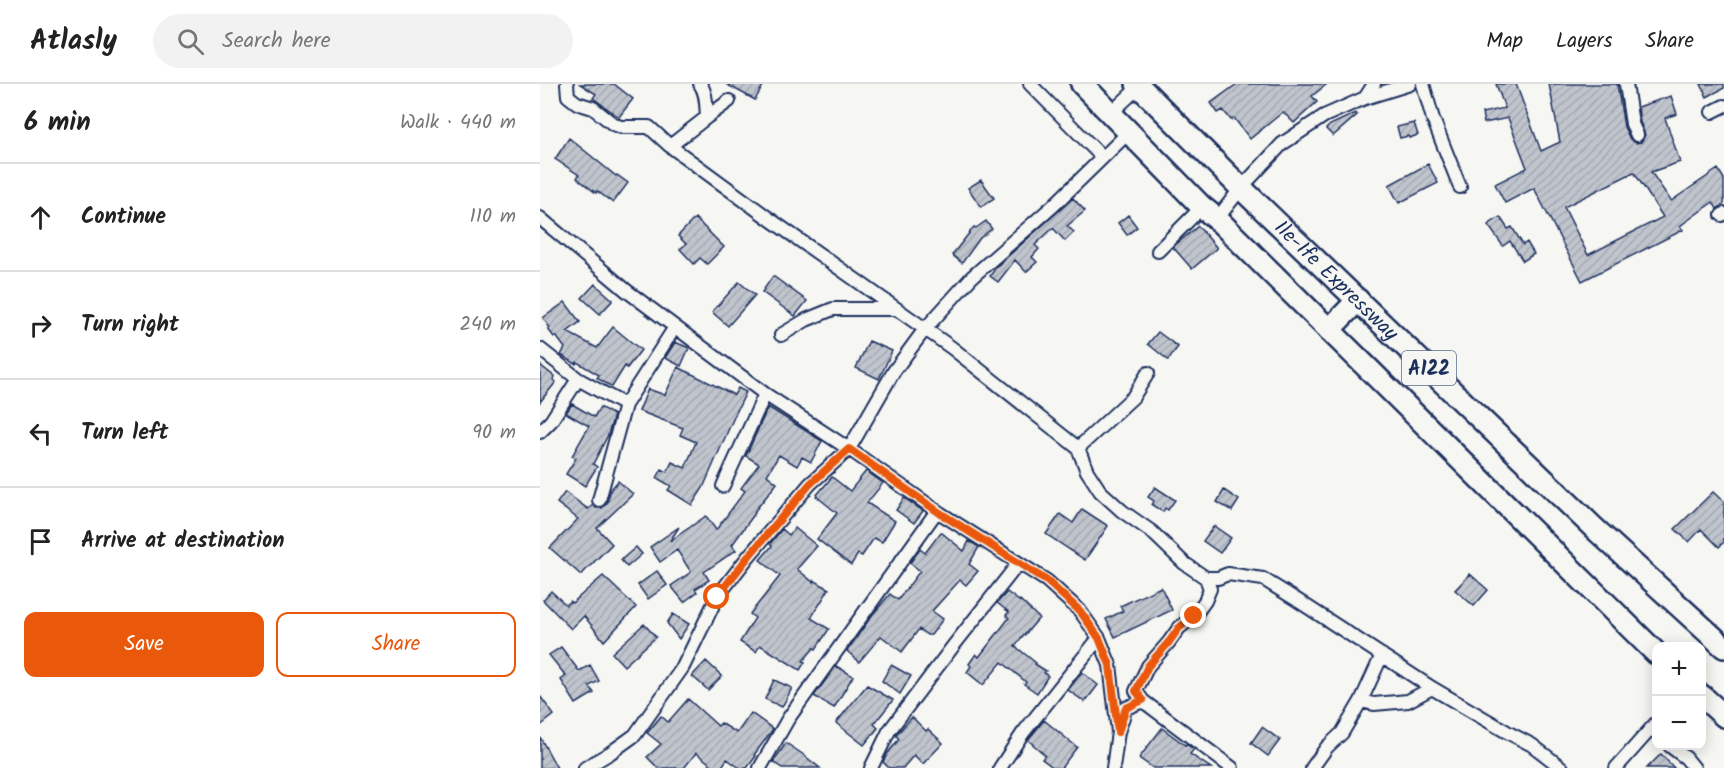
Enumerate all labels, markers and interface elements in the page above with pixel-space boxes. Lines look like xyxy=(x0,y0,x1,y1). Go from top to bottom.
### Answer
search box xyxy=(153,14,573,68)
text: Atlasly xyxy=(30,19,117,64)
text: Search here xyxy=(222,24,331,59)
icon: search xyxy=(174,25,207,58)
text: Map xyxy=(1486,25,1523,58)
text: Layers xyxy=(1556,25,1612,58)
text: Share xyxy=(1645,25,1694,58)
text: 6 min xyxy=(24,102,91,144)
text: Walk · 440 m xyxy=(400,107,516,139)
text: Continue xyxy=(81,200,166,235)
icon: ahead xyxy=(24,201,57,234)
text: 110 m xyxy=(470,201,516,233)
street label: Ile-Ife Expressway xyxy=(1266,213,1406,350)
text: Turn right xyxy=(81,308,179,343)
icon: right xyxy=(24,309,57,342)
text: 240 m xyxy=(459,309,516,341)
road number: A122 xyxy=(1402,351,1456,385)
text: Turn left xyxy=(81,416,168,451)
icon: left xyxy=(24,417,57,450)
text: 90 m xyxy=(472,417,516,449)
text: Arrive at destination xyxy=(81,524,284,559)
icon: arrive xyxy=(24,525,57,558)
route start xyxy=(703,583,729,609)
route end xyxy=(1180,602,1206,628)
button: Save xyxy=(24,612,264,677)
button: Share xyxy=(276,612,516,677)
map controls xyxy=(1652,642,1706,750)
button: + xyxy=(1652,642,1706,696)
button: − xyxy=(1652,696,1706,750)

